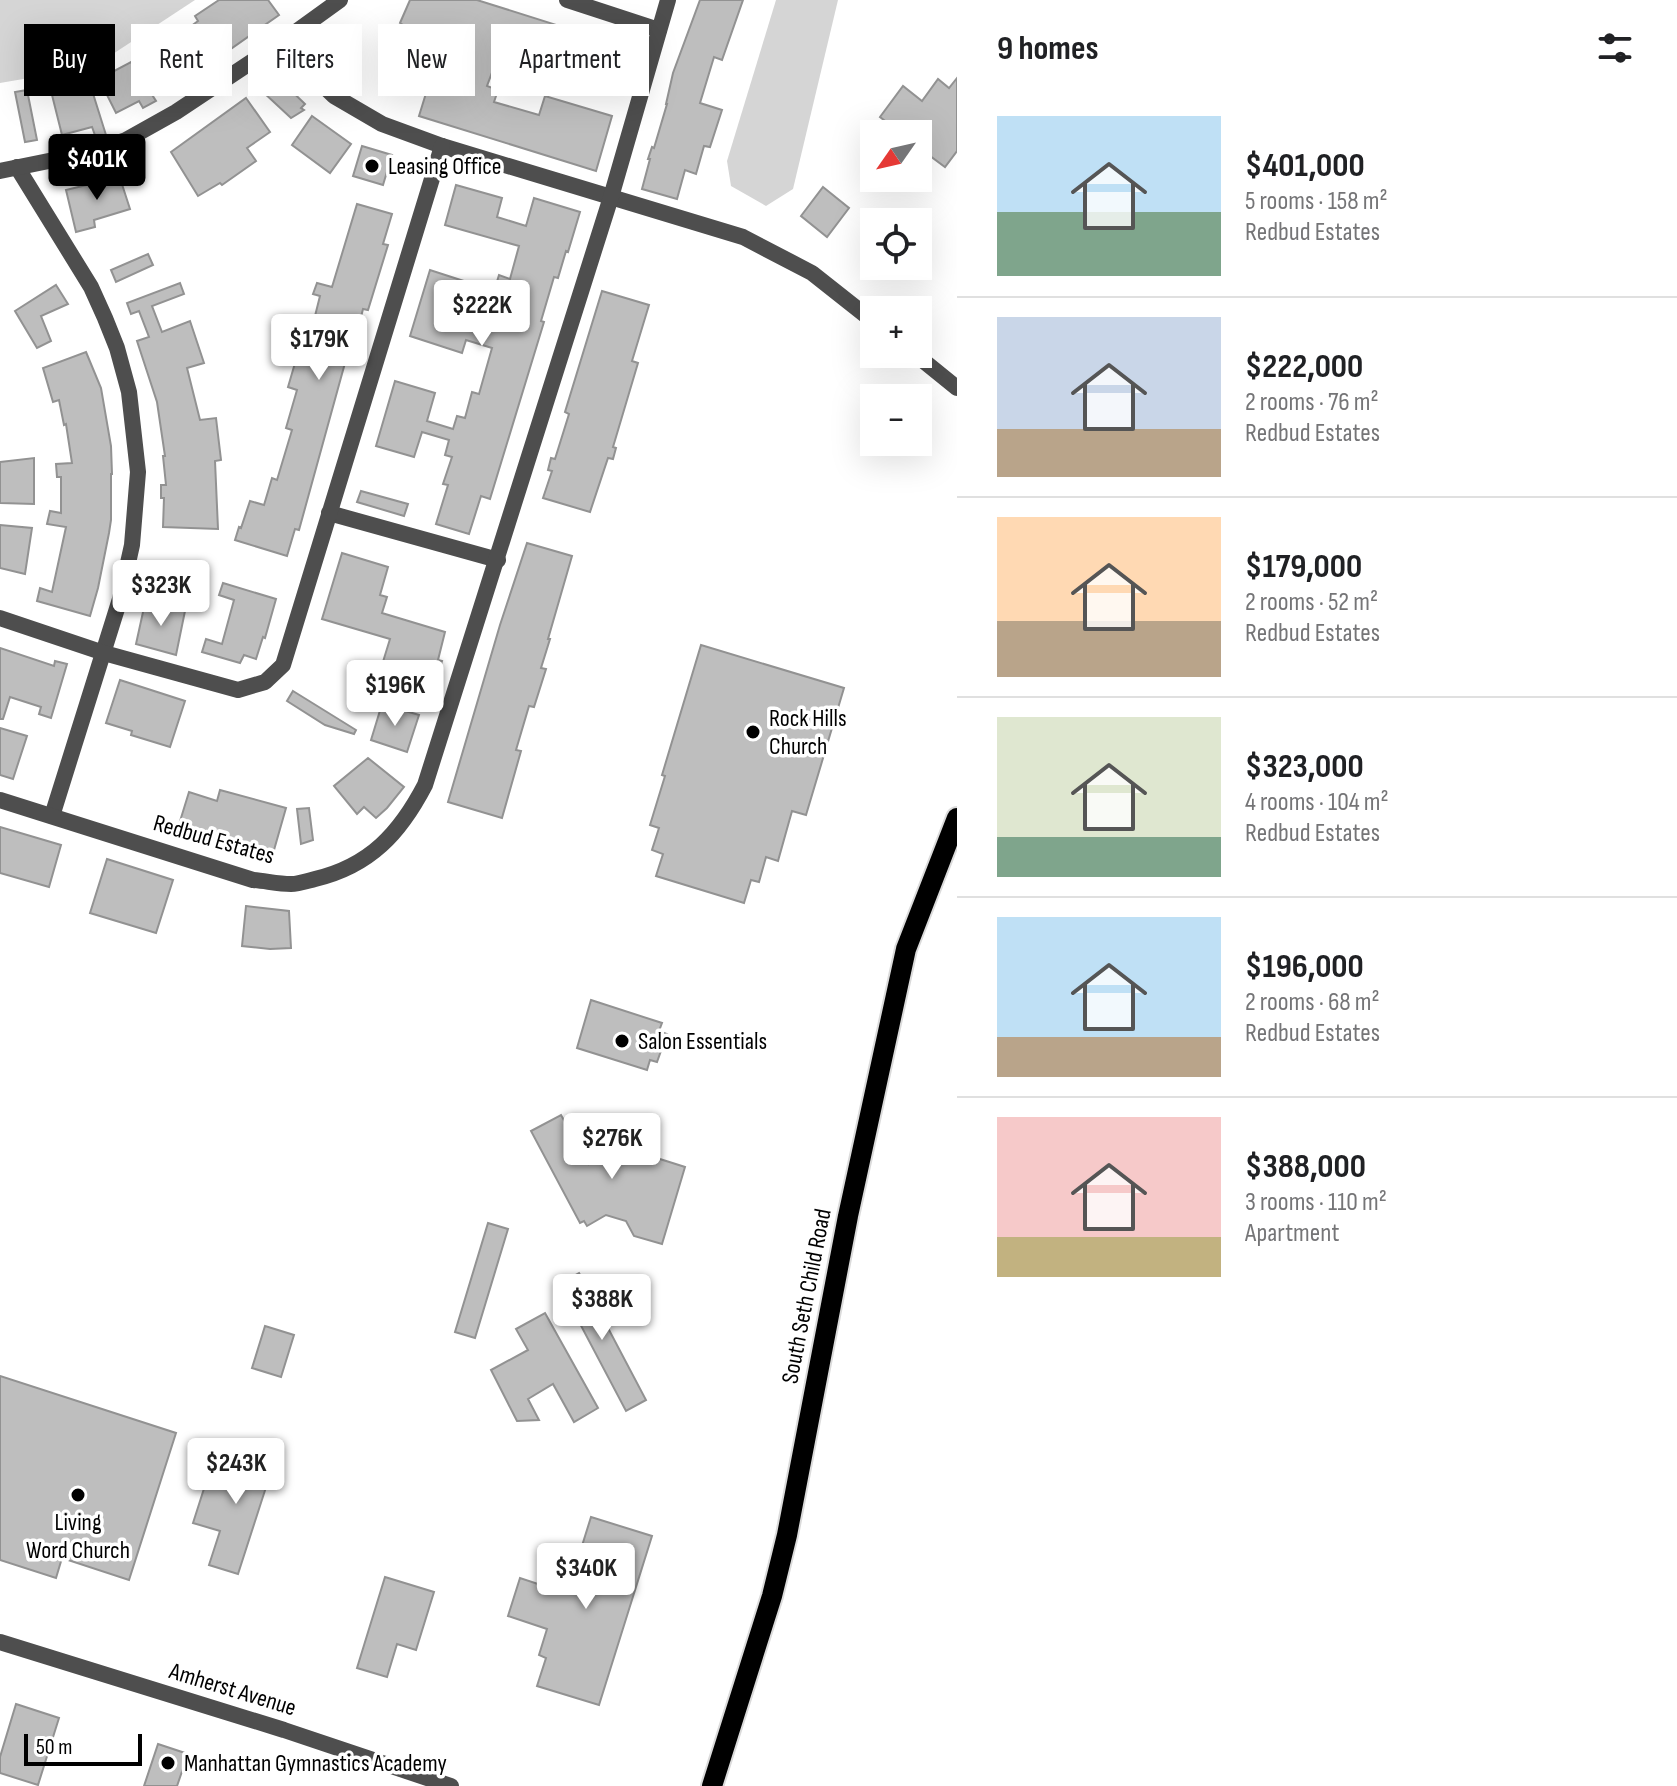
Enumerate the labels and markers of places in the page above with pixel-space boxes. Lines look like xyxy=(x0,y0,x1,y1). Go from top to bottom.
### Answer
pin: $401K xyxy=(41,134,153,202)
place label: Leasing Office xyxy=(388,152,501,181)
marker: Leasing Office xyxy=(363,157,381,175)
pin: $222K xyxy=(426,280,538,348)
pin: $179K xyxy=(263,314,375,382)
pin: $323K xyxy=(105,560,217,628)
pin: $196K xyxy=(339,660,451,728)
place label: Rock Hills Church xyxy=(769,704,847,761)
marker: Rock Hills Church xyxy=(744,723,762,741)
place label: Salon Essentials xyxy=(638,1027,767,1056)
marker: Salon Essentials xyxy=(613,1032,631,1050)
pin: $276K xyxy=(556,1113,668,1181)
pin: $388K xyxy=(546,1274,658,1342)
pin: $243K xyxy=(180,1438,292,1506)
marker: Living Word Church xyxy=(69,1486,87,1504)
place label: Living Word Church xyxy=(26,1508,130,1565)
pin: $340K xyxy=(530,1543,642,1611)
place label: Manhattan Gymnastics Academy xyxy=(184,1749,447,1778)
marker: Manhattan Gymnastics Academy xyxy=(159,1754,177,1772)

